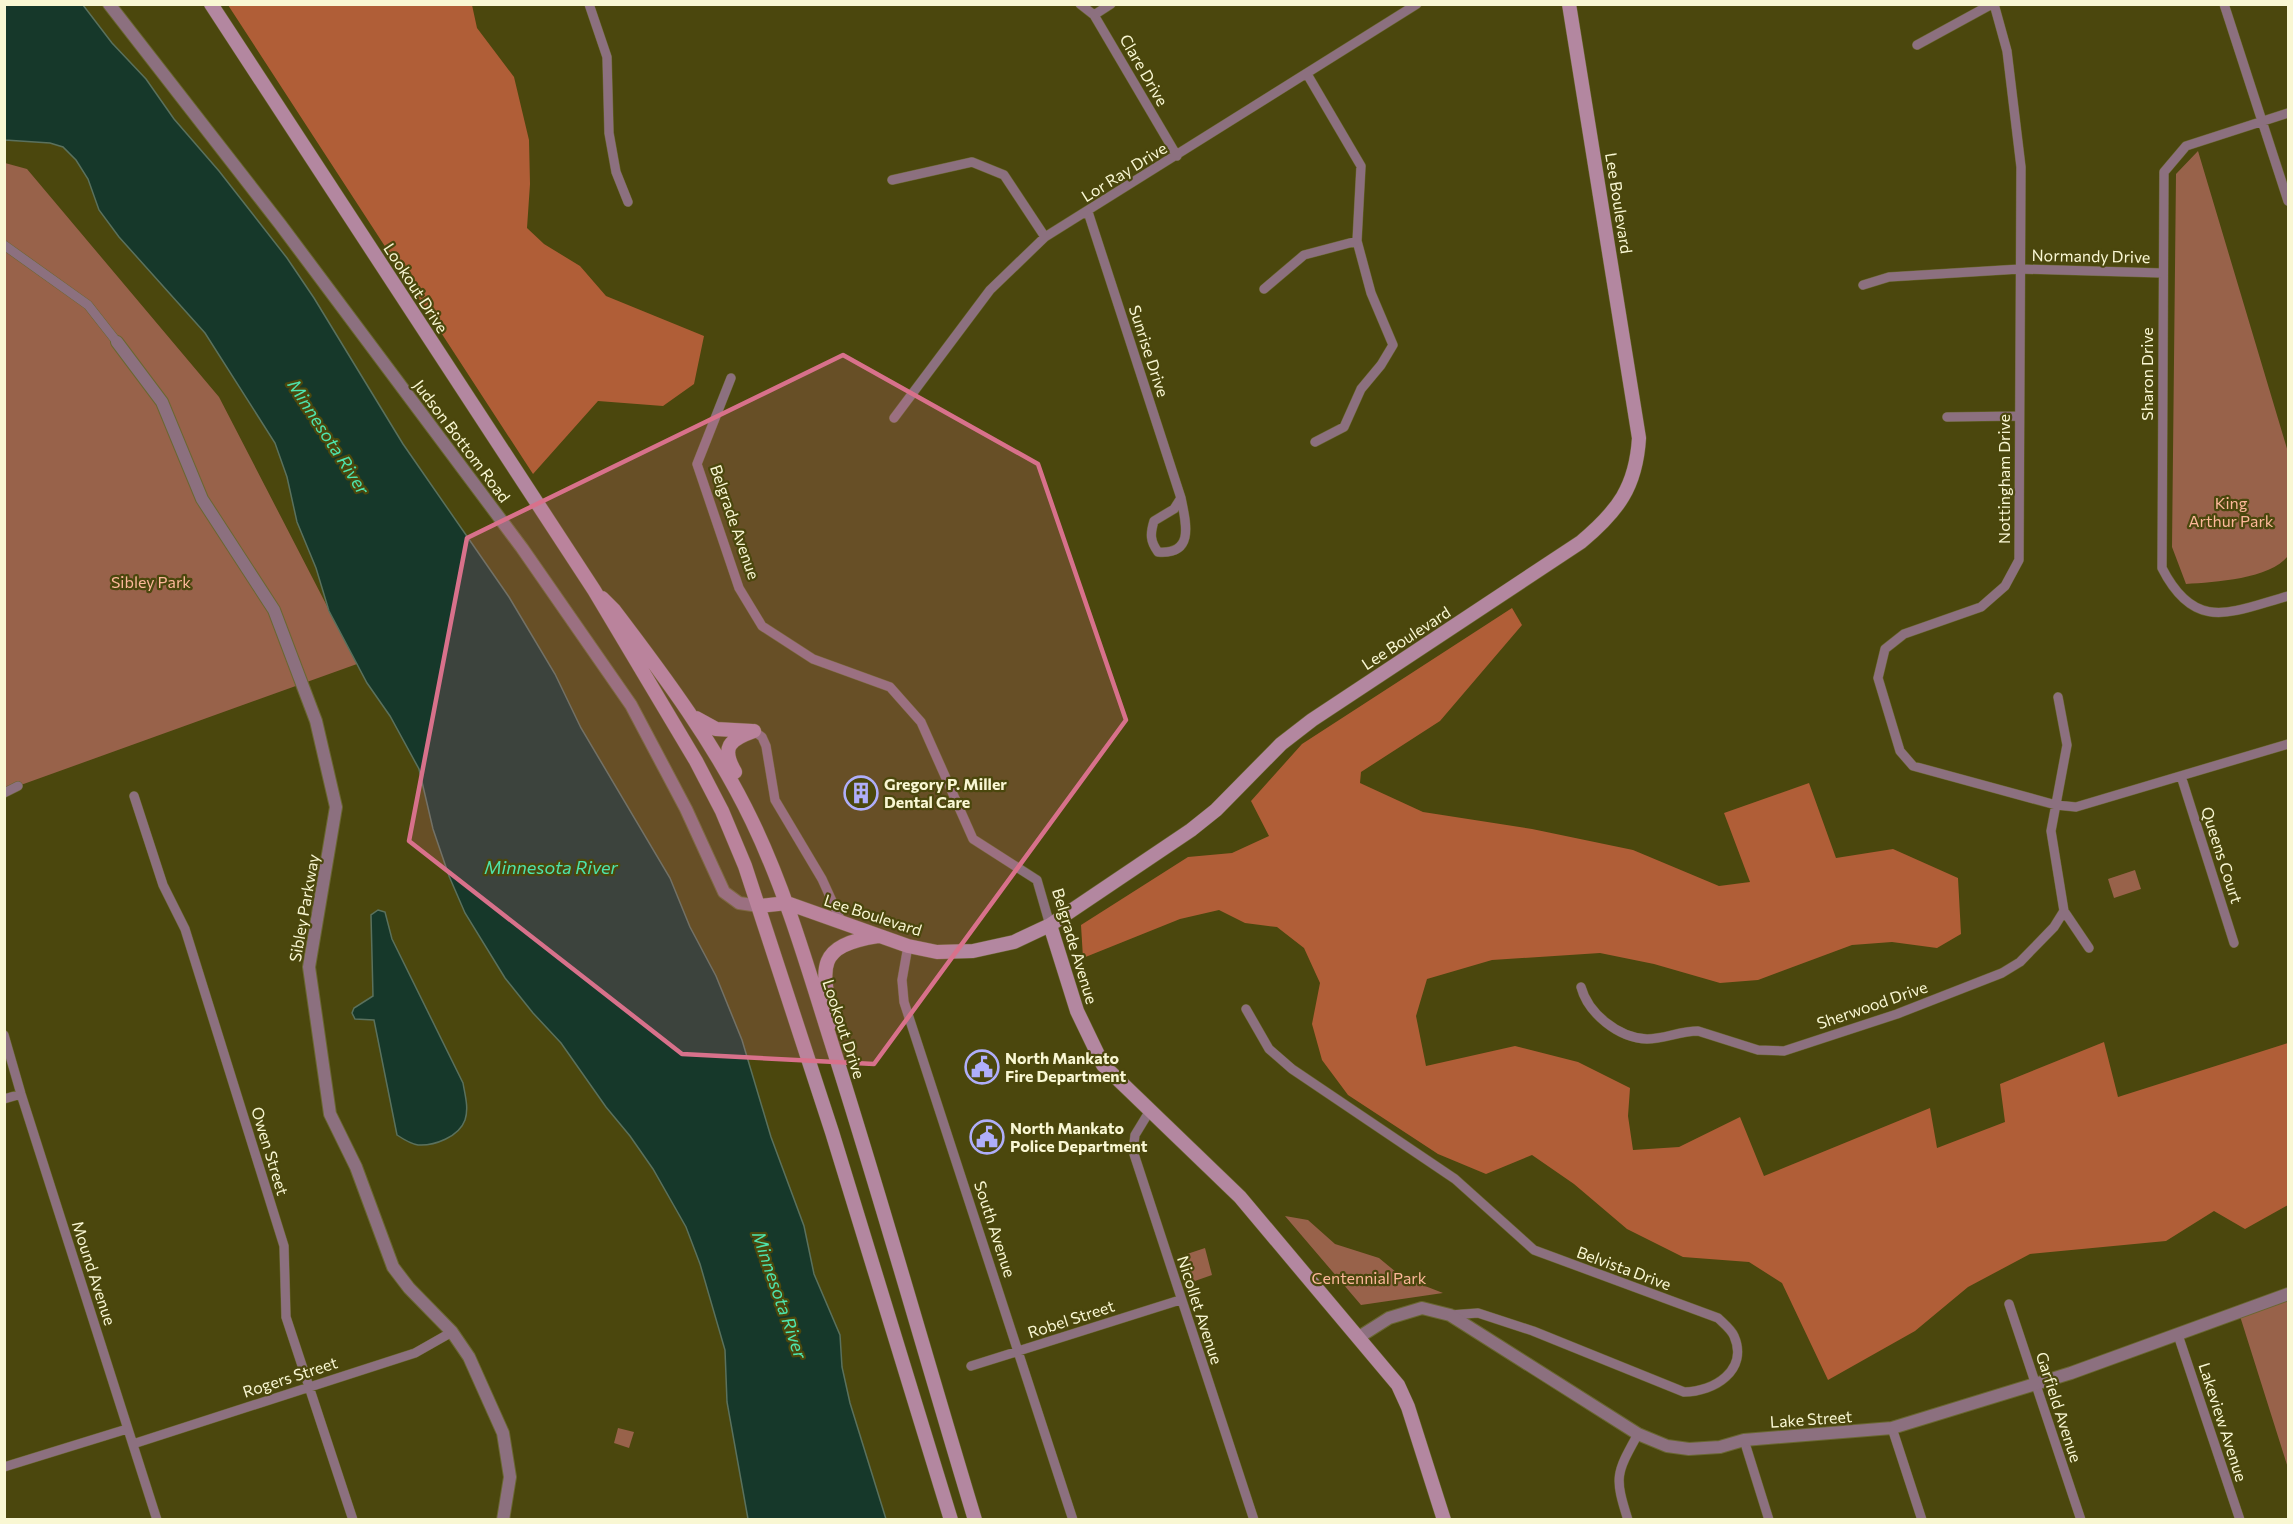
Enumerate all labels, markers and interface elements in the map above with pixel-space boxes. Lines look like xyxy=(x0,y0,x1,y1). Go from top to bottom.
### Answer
street label: Clare Drive xyxy=(1116,31,1173,109)
street label: Lor Ray Drive xyxy=(1078,138,1170,205)
street label: Lee Boulevard xyxy=(1602,151,1637,255)
street label: Lookout Drive xyxy=(380,239,453,336)
street label: Normandy Drive xyxy=(2031,245,2151,266)
street label: Sunrise Drive xyxy=(1126,303,1173,399)
street label: Sharon Drive xyxy=(2137,327,2156,421)
water label: Minnesota River xyxy=(283,375,375,499)
street label: Judson Bottom Road xyxy=(410,376,515,506)
street label: Nottingham Drive xyxy=(1994,414,2013,544)
street label: Belgrade Avenue xyxy=(707,462,764,582)
park label: King Arthur Park xyxy=(2188,493,2274,530)
park label: Sibley Park xyxy=(111,572,191,591)
street label: Lee Boulevard xyxy=(1358,602,1454,673)
place label: Gregory P. Miller Dental Care xyxy=(884,774,1007,811)
building icon: Gregory P. Miller Dental Care xyxy=(843,775,879,811)
street label: Queens Court xyxy=(2198,804,2247,906)
street label: Sibley Parkway xyxy=(285,852,322,963)
water label: Minnesota River xyxy=(484,856,618,878)
street label: Belgrade Avenue xyxy=(1049,886,1102,1006)
street label: Lee Boulevard xyxy=(822,890,925,939)
street label: Lookout Drive xyxy=(819,977,869,1081)
street label: Sherwood Drive xyxy=(1814,977,1930,1032)
place label: North Mankato Fire Department xyxy=(1005,1048,1127,1085)
public building icon: North Mankato Fire Department xyxy=(964,1049,1000,1085)
street label: Owen Street xyxy=(248,1104,293,1198)
place label: North Mankato Police Department xyxy=(1010,1118,1148,1155)
public building icon: North Mankato Police Department xyxy=(969,1119,1005,1155)
street label: South Avenue xyxy=(971,1178,1020,1279)
street label: Mound Avenue xyxy=(69,1218,120,1327)
water label: Minnesota River xyxy=(748,1228,812,1362)
street label: Belvista Drive xyxy=(1574,1242,1674,1293)
street label: Nicollet Avenue xyxy=(1174,1253,1227,1367)
park label: Centennial Park xyxy=(1312,1268,1427,1287)
street label: Robel Street xyxy=(1025,1295,1117,1341)
street label: Garfield Avenue xyxy=(2033,1349,2086,1465)
street label: Rogers Street xyxy=(240,1352,340,1401)
street label: Lakeview Avenue xyxy=(2195,1360,2252,1484)
street label: Lake Street xyxy=(1769,1406,1853,1431)

